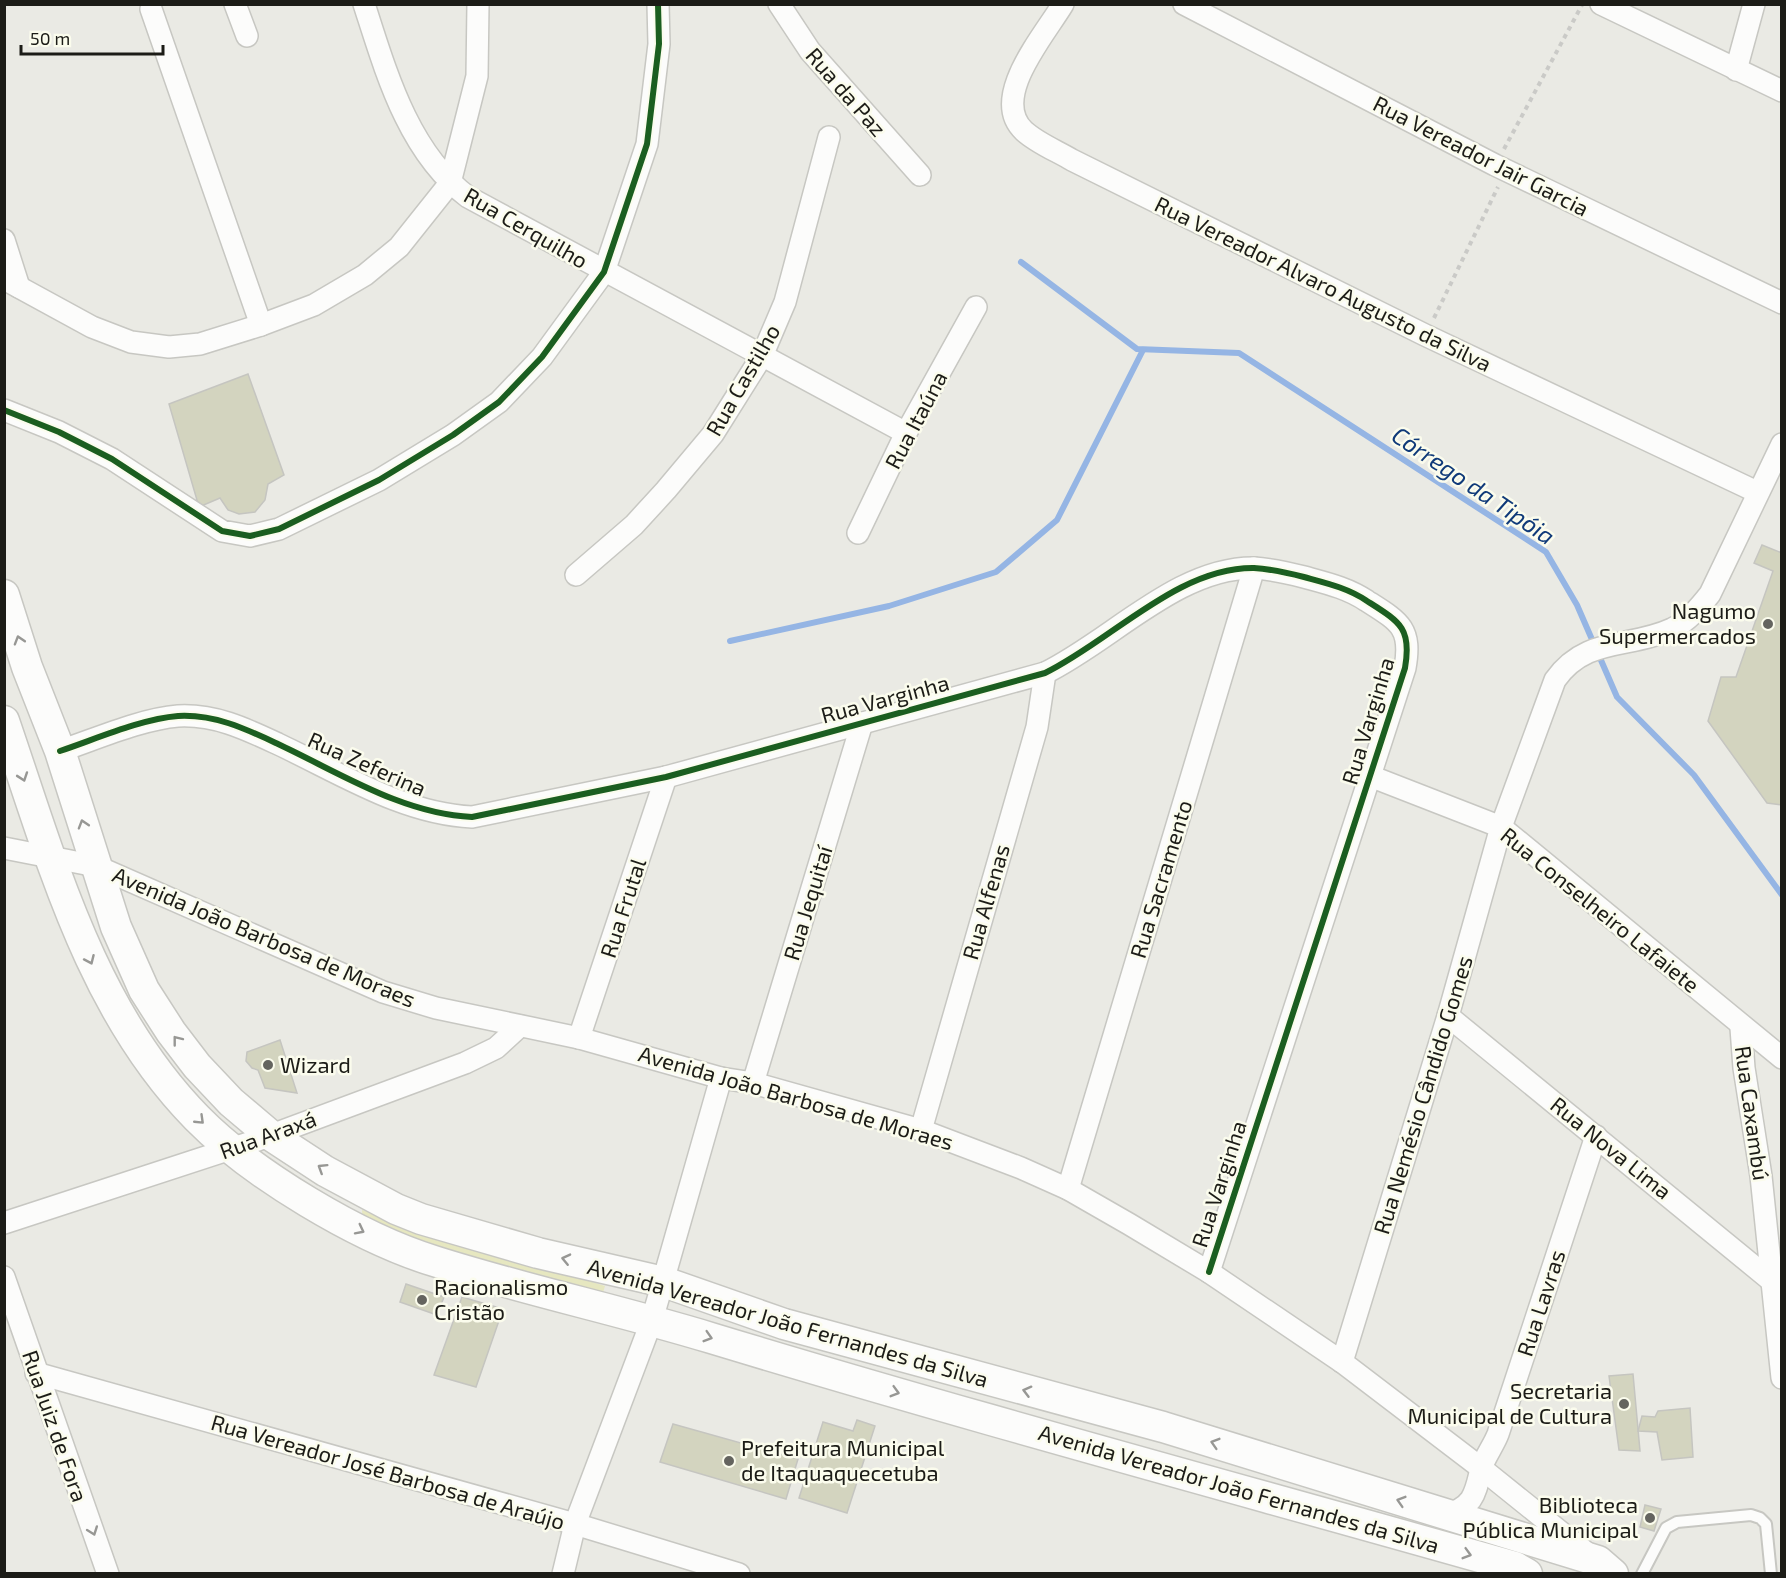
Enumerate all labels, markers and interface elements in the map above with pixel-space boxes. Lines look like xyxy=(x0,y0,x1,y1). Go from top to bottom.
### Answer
scale bar xyxy=(21,18,164,56)
text: 50 m xyxy=(30,27,70,49)
street label: Rua da Paz xyxy=(801,42,892,141)
street label: Rua Vereador Jair Garcia xyxy=(1369,89,1594,221)
street label: Rua Cerquilho xyxy=(460,181,593,273)
street label: Rua Vereador Alvaro Augusto da Silva xyxy=(1151,190,1496,376)
street label: Rua Castilho xyxy=(700,319,785,440)
street label: Rua Itaúna xyxy=(879,366,952,473)
water label: Córrego da Tipóia xyxy=(1387,420,1561,550)
place label: Nagumo Supermercados xyxy=(1599,597,1756,648)
marker: Nagumo Supermercados xyxy=(1761,617,1775,631)
one-way arrow xyxy=(13,635,26,646)
street label: Rua Varginha xyxy=(1335,654,1399,787)
street label: Rua Varginha xyxy=(818,668,952,728)
street label: Rua Zeferina xyxy=(304,725,430,801)
one-way arrow xyxy=(16,771,29,782)
street label: Rua Sacramento xyxy=(1124,797,1196,961)
one-way arrow xyxy=(78,819,90,830)
street label: Rua Conselheiro Lafaiete xyxy=(1496,821,1705,997)
street label: Rua Jequitaí xyxy=(777,841,837,963)
street label: Rua Alfenas xyxy=(956,841,1014,962)
street label: Rua Frutal xyxy=(594,854,650,961)
street label: Avenida João Barbosa de Moraes xyxy=(109,860,420,1012)
street label: Rua Nemésio Cândido Gomes xyxy=(1367,952,1477,1237)
one-way arrow xyxy=(83,953,95,964)
one-way arrow xyxy=(173,1036,184,1047)
street label: Avenida João Barbosa de Moraes xyxy=(636,1040,957,1154)
street label: Rua Caxambú xyxy=(1731,1044,1775,1182)
place label: Wizard xyxy=(280,1051,351,1077)
marker: Wizard xyxy=(261,1058,275,1072)
street label: Rua Nova Lima xyxy=(1546,1091,1677,1204)
street label: Rua Araxá xyxy=(216,1105,319,1164)
one-way arrow xyxy=(192,1112,203,1123)
street label: Rua Varginha xyxy=(1185,1117,1251,1250)
one-way arrow xyxy=(318,1164,328,1176)
one-way arrow xyxy=(354,1223,364,1234)
street label: Rua Lavras xyxy=(1511,1246,1569,1359)
street label: Avenida Vereador João Fernandes da Silva xyxy=(585,1252,992,1392)
one-way arrow xyxy=(561,1254,571,1267)
place label: Racionalismo Cristão xyxy=(434,1273,568,1324)
marker: Racionalismo Cristão xyxy=(415,1293,429,1307)
one-way arrow xyxy=(702,1330,713,1342)
street label: Rua Juiz de Fora xyxy=(18,1347,94,1505)
place label: Secretaria Municipal de Cultura xyxy=(1407,1377,1612,1428)
one-way arrow xyxy=(889,1385,900,1397)
one-way arrow xyxy=(1022,1386,1032,1399)
marker: Secretaria Municipal de Cultura xyxy=(1617,1397,1631,1411)
street label: Rua Vereador José Barbosa de Araújo xyxy=(208,1408,568,1535)
street label: Avenida Vereador João Fernandes da Silva xyxy=(1036,1418,1443,1558)
place label: Prefeitura Municipal de Itaquaquecetuba xyxy=(741,1434,945,1485)
one-way arrow xyxy=(1210,1438,1221,1450)
marker: Prefeitura Municipal de Itaquaquecetuba xyxy=(722,1454,736,1468)
place label: Biblioteca Pública Municipal xyxy=(1463,1491,1638,1542)
one-way arrow xyxy=(1396,1496,1407,1508)
marker: Biblioteca Pública Municipal xyxy=(1643,1511,1657,1525)
one-way arrow xyxy=(85,1525,98,1536)
one-way arrow xyxy=(1462,1546,1472,1559)

